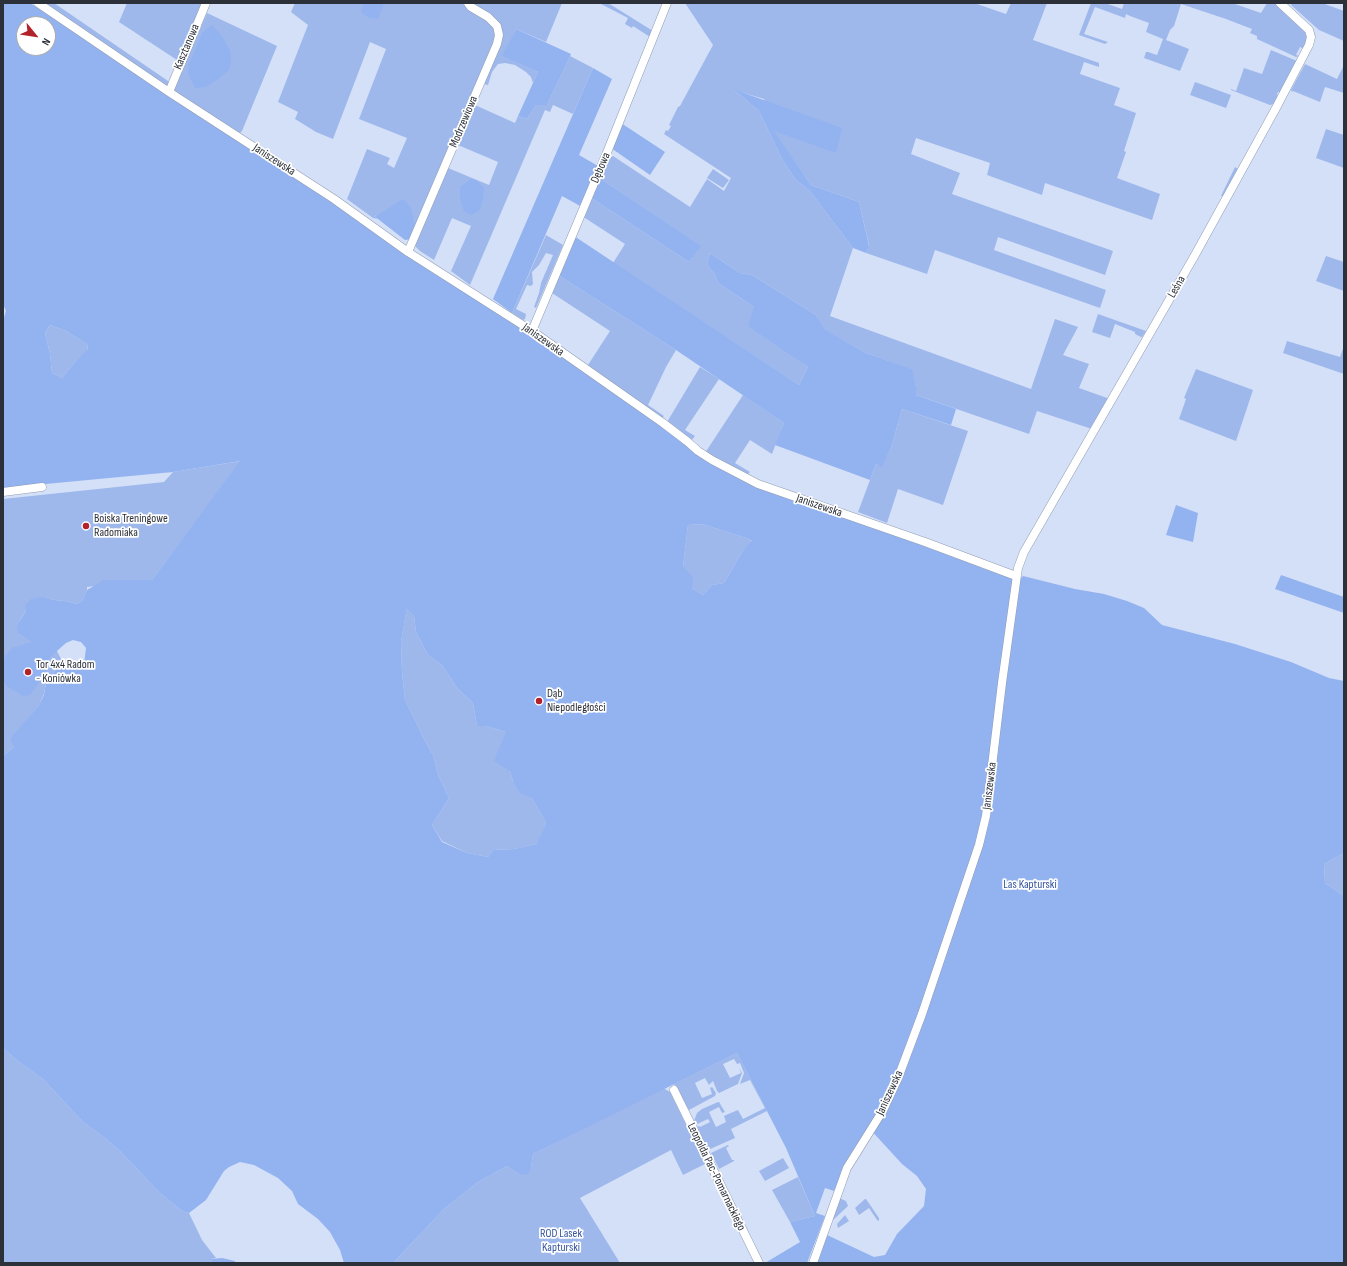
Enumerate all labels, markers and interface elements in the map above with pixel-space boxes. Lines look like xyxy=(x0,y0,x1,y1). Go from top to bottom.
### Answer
north arrow xyxy=(16,16,56,56)
street label: Kasztanowa xyxy=(171,22,203,72)
text: N xyxy=(39,36,53,48)
street label: Modrzewiowa xyxy=(447,94,481,150)
street label: Janiszewska xyxy=(250,141,298,179)
street label: Dębowa xyxy=(588,151,614,185)
street label: Leśna xyxy=(1165,273,1189,301)
street label: Janiszewska xyxy=(519,320,567,360)
street label: Janiszewska xyxy=(794,491,844,521)
place label: Boiska Treningowe Radomiaka xyxy=(94,512,168,540)
marker: Boiska Treningowe Radomiaka xyxy=(81,521,91,531)
place label: Tor 4x4 Radom - Koniówka xyxy=(36,658,95,686)
marker: Tor 4x4 Radom - Koniówka xyxy=(23,667,33,677)
place label: Dąb Niepodległości xyxy=(547,687,606,715)
marker: Dąb Niepodległości xyxy=(534,696,544,706)
street label: Janiszewska xyxy=(980,761,1000,811)
park label: Las Kapturski xyxy=(1003,878,1057,892)
street label: Janiszewska xyxy=(873,1068,907,1118)
street label: Leopolda Pac-Pomarnackiego xyxy=(684,1121,748,1233)
park label: ROD Lasek Kapturski xyxy=(540,1227,582,1255)

